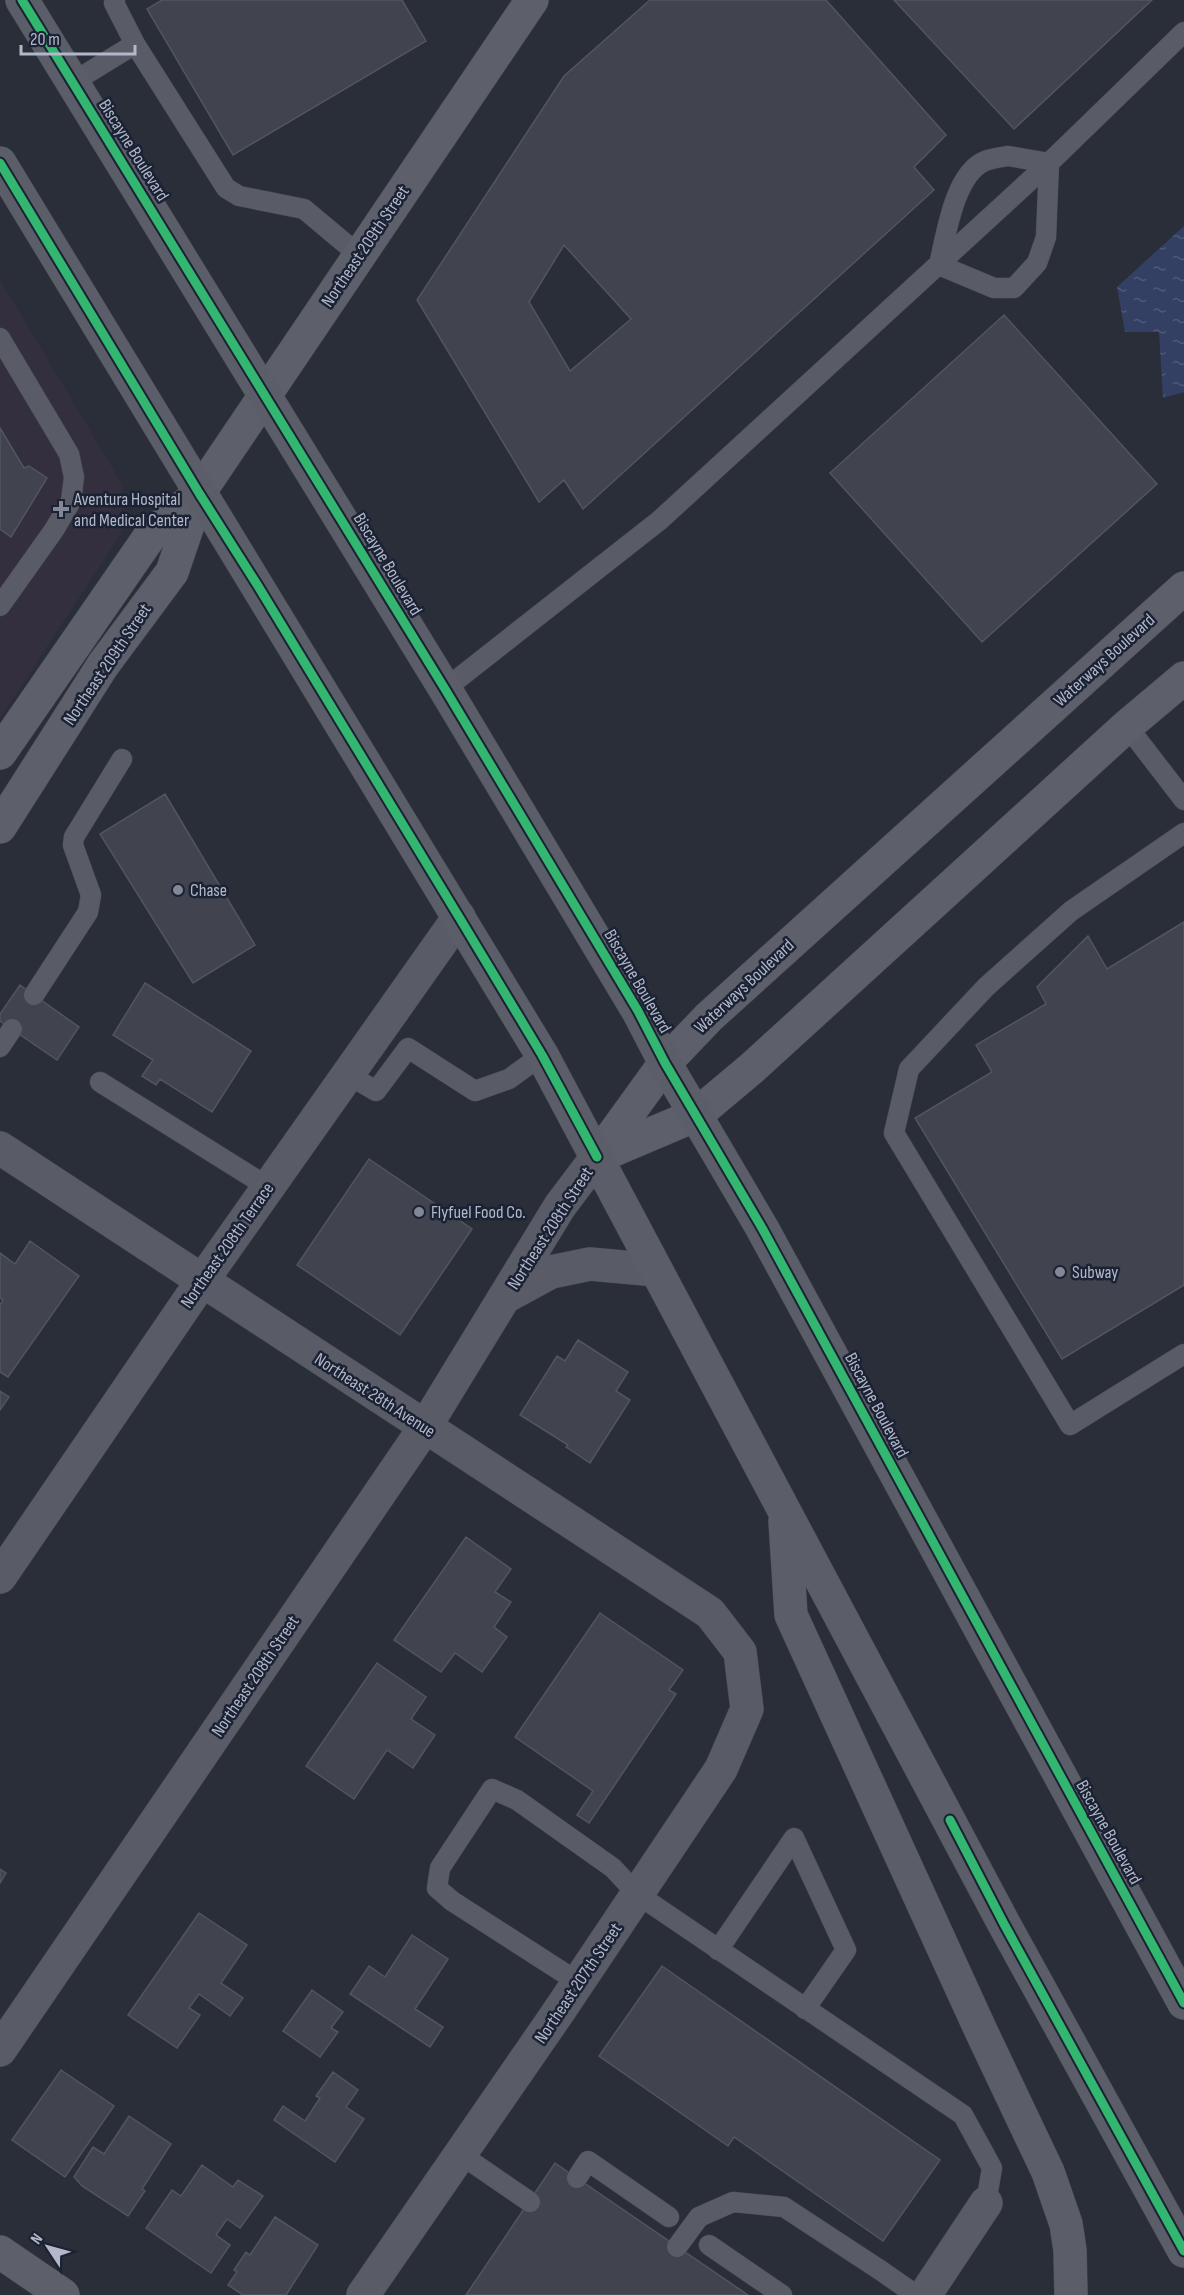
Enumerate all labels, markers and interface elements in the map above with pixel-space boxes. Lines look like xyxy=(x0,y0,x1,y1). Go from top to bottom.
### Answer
scale bar xyxy=(21,18,135,56)
text: 20 m xyxy=(30,29,60,50)
street label: Biscayne Boulevard xyxy=(94,96,173,205)
street label: Northeast 209th Street xyxy=(317,181,414,311)
place label: Aventura Hospital and Medical Center xyxy=(73,489,189,531)
marker: Aventura Hospital and Medical Center xyxy=(52,500,70,518)
street label: Biscayne Boulevard xyxy=(349,509,426,619)
street label: Northeast 209th Street xyxy=(59,599,156,729)
street label: Waterways Boulevard xyxy=(1050,610,1159,711)
place label: Chase xyxy=(190,880,227,901)
marker: Chase xyxy=(171,883,185,897)
street label: Biscayne Boulevard xyxy=(600,926,676,1037)
street label: Waterways Boulevard xyxy=(690,935,799,1038)
street label: Northeast 208th Street xyxy=(503,1163,598,1293)
street label: Northeast 208th Terrace xyxy=(176,1179,279,1312)
place label: Flyfuel Food Co. xyxy=(431,1202,526,1223)
marker: Flyfuel Food Co. xyxy=(412,1205,426,1219)
place label: Subway xyxy=(1072,1262,1118,1283)
marker: Subway xyxy=(1053,1265,1067,1279)
street label: Northeast 28th Avenue xyxy=(310,1349,439,1442)
street label: Biscayne Boulevard xyxy=(840,1349,913,1461)
street label: Northeast 208th Street xyxy=(207,1611,304,1741)
street label: Biscayne Boulevard xyxy=(1071,1777,1146,1888)
street label: Northeast 207th Street xyxy=(530,1919,627,2048)
north arrow xyxy=(18,2217,78,2277)
text: N xyxy=(27,2230,47,2248)

